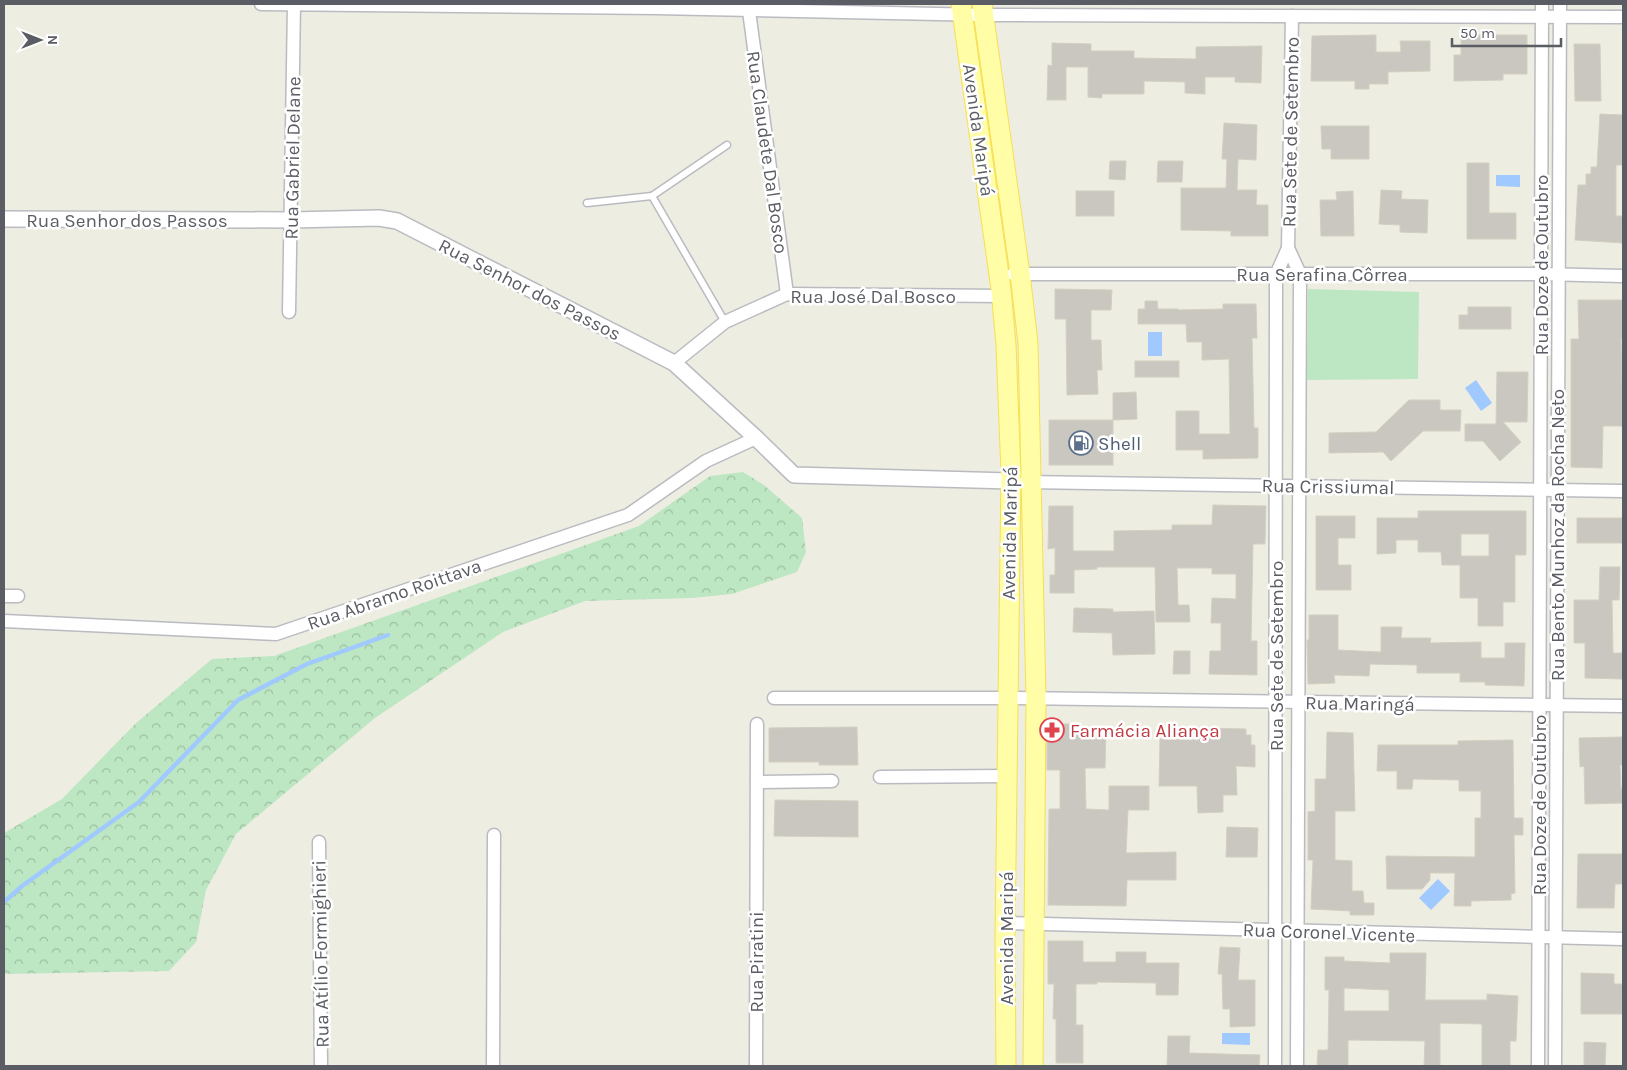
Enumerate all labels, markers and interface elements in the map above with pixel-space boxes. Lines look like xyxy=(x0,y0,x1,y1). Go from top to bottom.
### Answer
north arrow xyxy=(15,15,65,65)
scale bar xyxy=(1452,15,1561,47)
text: 50 m xyxy=(1460,24,1495,42)
text: N xyxy=(44,35,61,45)
street label: Rua Sete de Setembro xyxy=(1278,36,1304,228)
street label: Rua Claudete Dal Bosco xyxy=(742,49,792,255)
street label: Avenida Maripá xyxy=(958,62,998,198)
street label: Rua Gabriel Delane xyxy=(281,76,305,240)
street label: Rua Doze de Outubro xyxy=(1531,175,1553,355)
street label: Rua Senhor dos Passos xyxy=(26,210,228,232)
street label: Rua Senhor dos Passos xyxy=(435,234,624,345)
street label: Rua Serafina Côrrea xyxy=(1236,264,1408,286)
street label: Rua José Dal Bosco xyxy=(790,286,956,308)
street label: Rua Bento Munhoz da Rocha Neto xyxy=(1547,389,1569,681)
fuel station icon: Shell xyxy=(1068,430,1094,456)
place label: Shell xyxy=(1098,433,1141,455)
street label: Avenida Maripá xyxy=(998,466,1022,600)
street label: Rua Crissiumal xyxy=(1261,475,1395,499)
street label: Rua Abramo Roittava xyxy=(304,555,484,635)
street label: Rua Sete de Setembro xyxy=(1266,561,1288,751)
street label: Rua Maringá xyxy=(1305,692,1415,716)
street label: Rua Doze de Outubro xyxy=(1529,715,1551,895)
pharmacy icon: Farmácia Aliança xyxy=(1039,717,1065,743)
place label: Farmácia Aliança xyxy=(1070,720,1220,742)
street label: Rua Atílio Formighieri xyxy=(308,860,334,1048)
street label: Avenida Maripá xyxy=(996,871,1018,1005)
street label: Rua Piratini xyxy=(746,911,768,1013)
street label: Rua Coronel Vicente xyxy=(1242,919,1416,947)

